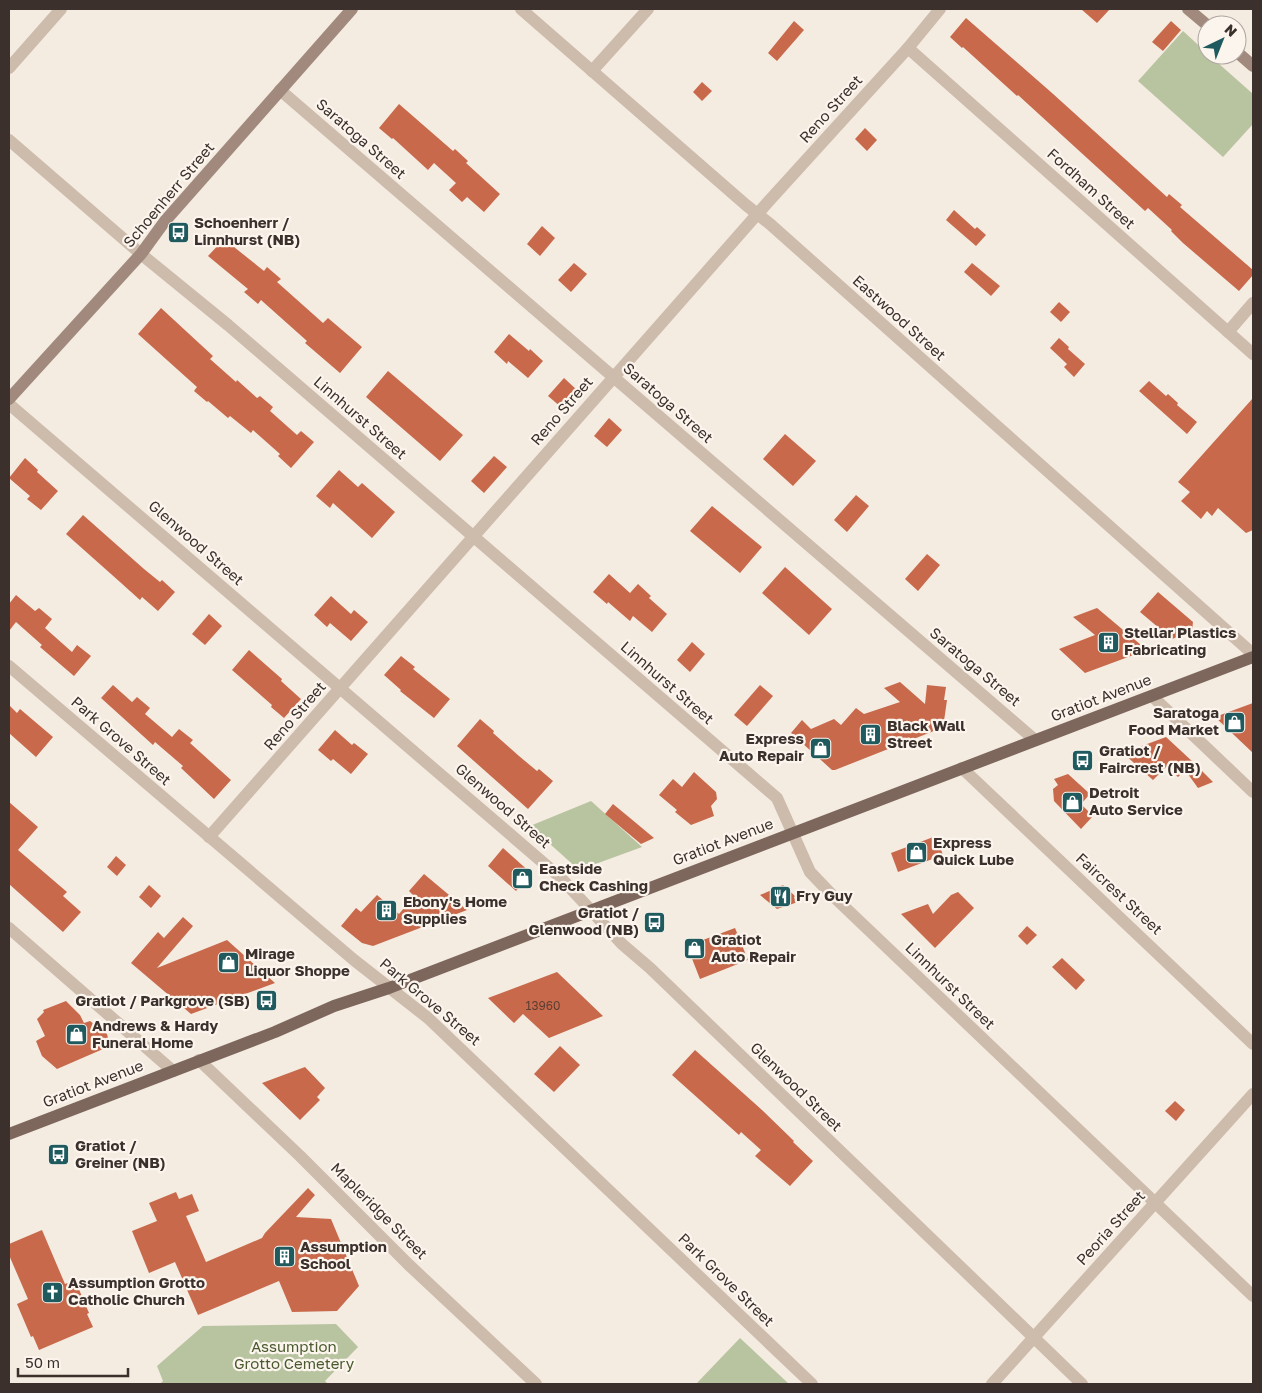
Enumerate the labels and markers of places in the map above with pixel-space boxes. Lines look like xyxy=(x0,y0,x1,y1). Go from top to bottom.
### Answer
place label: Schoenherr / Linnhurst (NB) xyxy=(194,213,300,248)
bus stop icon: Schoenherr / Linnhurst (NB) xyxy=(166,220,190,244)
place label: Stellar Plastics Fabricating xyxy=(1124,623,1236,658)
building icon: Stellar Plastics Fabricating xyxy=(1096,630,1120,654)
place label: Saratoga Food Market xyxy=(1128,703,1219,738)
shop icon: Saratoga Food Market xyxy=(1223,710,1247,734)
place label: Black Wall Street xyxy=(887,716,965,751)
building icon: Black Wall Street xyxy=(859,723,883,747)
place label: Express Auto Repair xyxy=(719,729,804,764)
shop icon: Express Auto Repair xyxy=(808,736,832,760)
place label: Gratiot / Faircrest (NB) xyxy=(1099,741,1201,776)
bus stop icon: Gratiot / Faircrest (NB) xyxy=(1071,748,1095,772)
place label: Detroit Auto Service xyxy=(1089,783,1183,818)
shop icon: Detroit Auto Service xyxy=(1061,790,1085,814)
place label: Express Quick Lube xyxy=(933,833,1014,868)
shop icon: Express Quick Lube xyxy=(905,840,929,864)
place label: Eastside Check Cashing xyxy=(539,859,648,894)
shop icon: Eastside Check Cashing xyxy=(511,866,535,890)
restaurant icon: Fry Guy xyxy=(768,884,792,908)
place label: Fry Guy xyxy=(796,886,853,904)
place label: Ebony's Home Supplies xyxy=(403,892,507,927)
building icon: Ebony's Home Supplies xyxy=(375,899,399,923)
place label: Gratiot / Glenwood (NB) xyxy=(529,903,640,938)
bus stop icon: Gratiot / Glenwood (NB) xyxy=(643,910,667,934)
place label: Gratiot Auto Repair xyxy=(711,930,796,965)
shop icon: Gratiot Auto Repair xyxy=(683,937,707,961)
place label: Mirage Liquor Shoppe xyxy=(245,944,350,979)
shop icon: Mirage Liquor Shoppe xyxy=(217,951,241,975)
bus stop icon: Gratiot / Parkgrove (SB) xyxy=(254,989,278,1013)
place label: Gratiot / Parkgrove (SB) xyxy=(75,991,250,1009)
place label: Andrews & Hardy Funeral Home xyxy=(92,1016,218,1051)
shop icon: Andrews & Hardy Funeral Home xyxy=(64,1023,88,1047)
place label: Gratiot / Greiner (NB) xyxy=(75,1136,166,1171)
bus stop icon: Gratiot / Greiner (NB) xyxy=(47,1143,71,1167)
place label: Assumption School xyxy=(300,1237,387,1272)
building icon: Assumption School xyxy=(272,1244,296,1268)
place label: Assumption Grotto Catholic Church xyxy=(68,1273,205,1308)
church icon: Assumption Grotto Catholic Church xyxy=(40,1280,64,1304)

